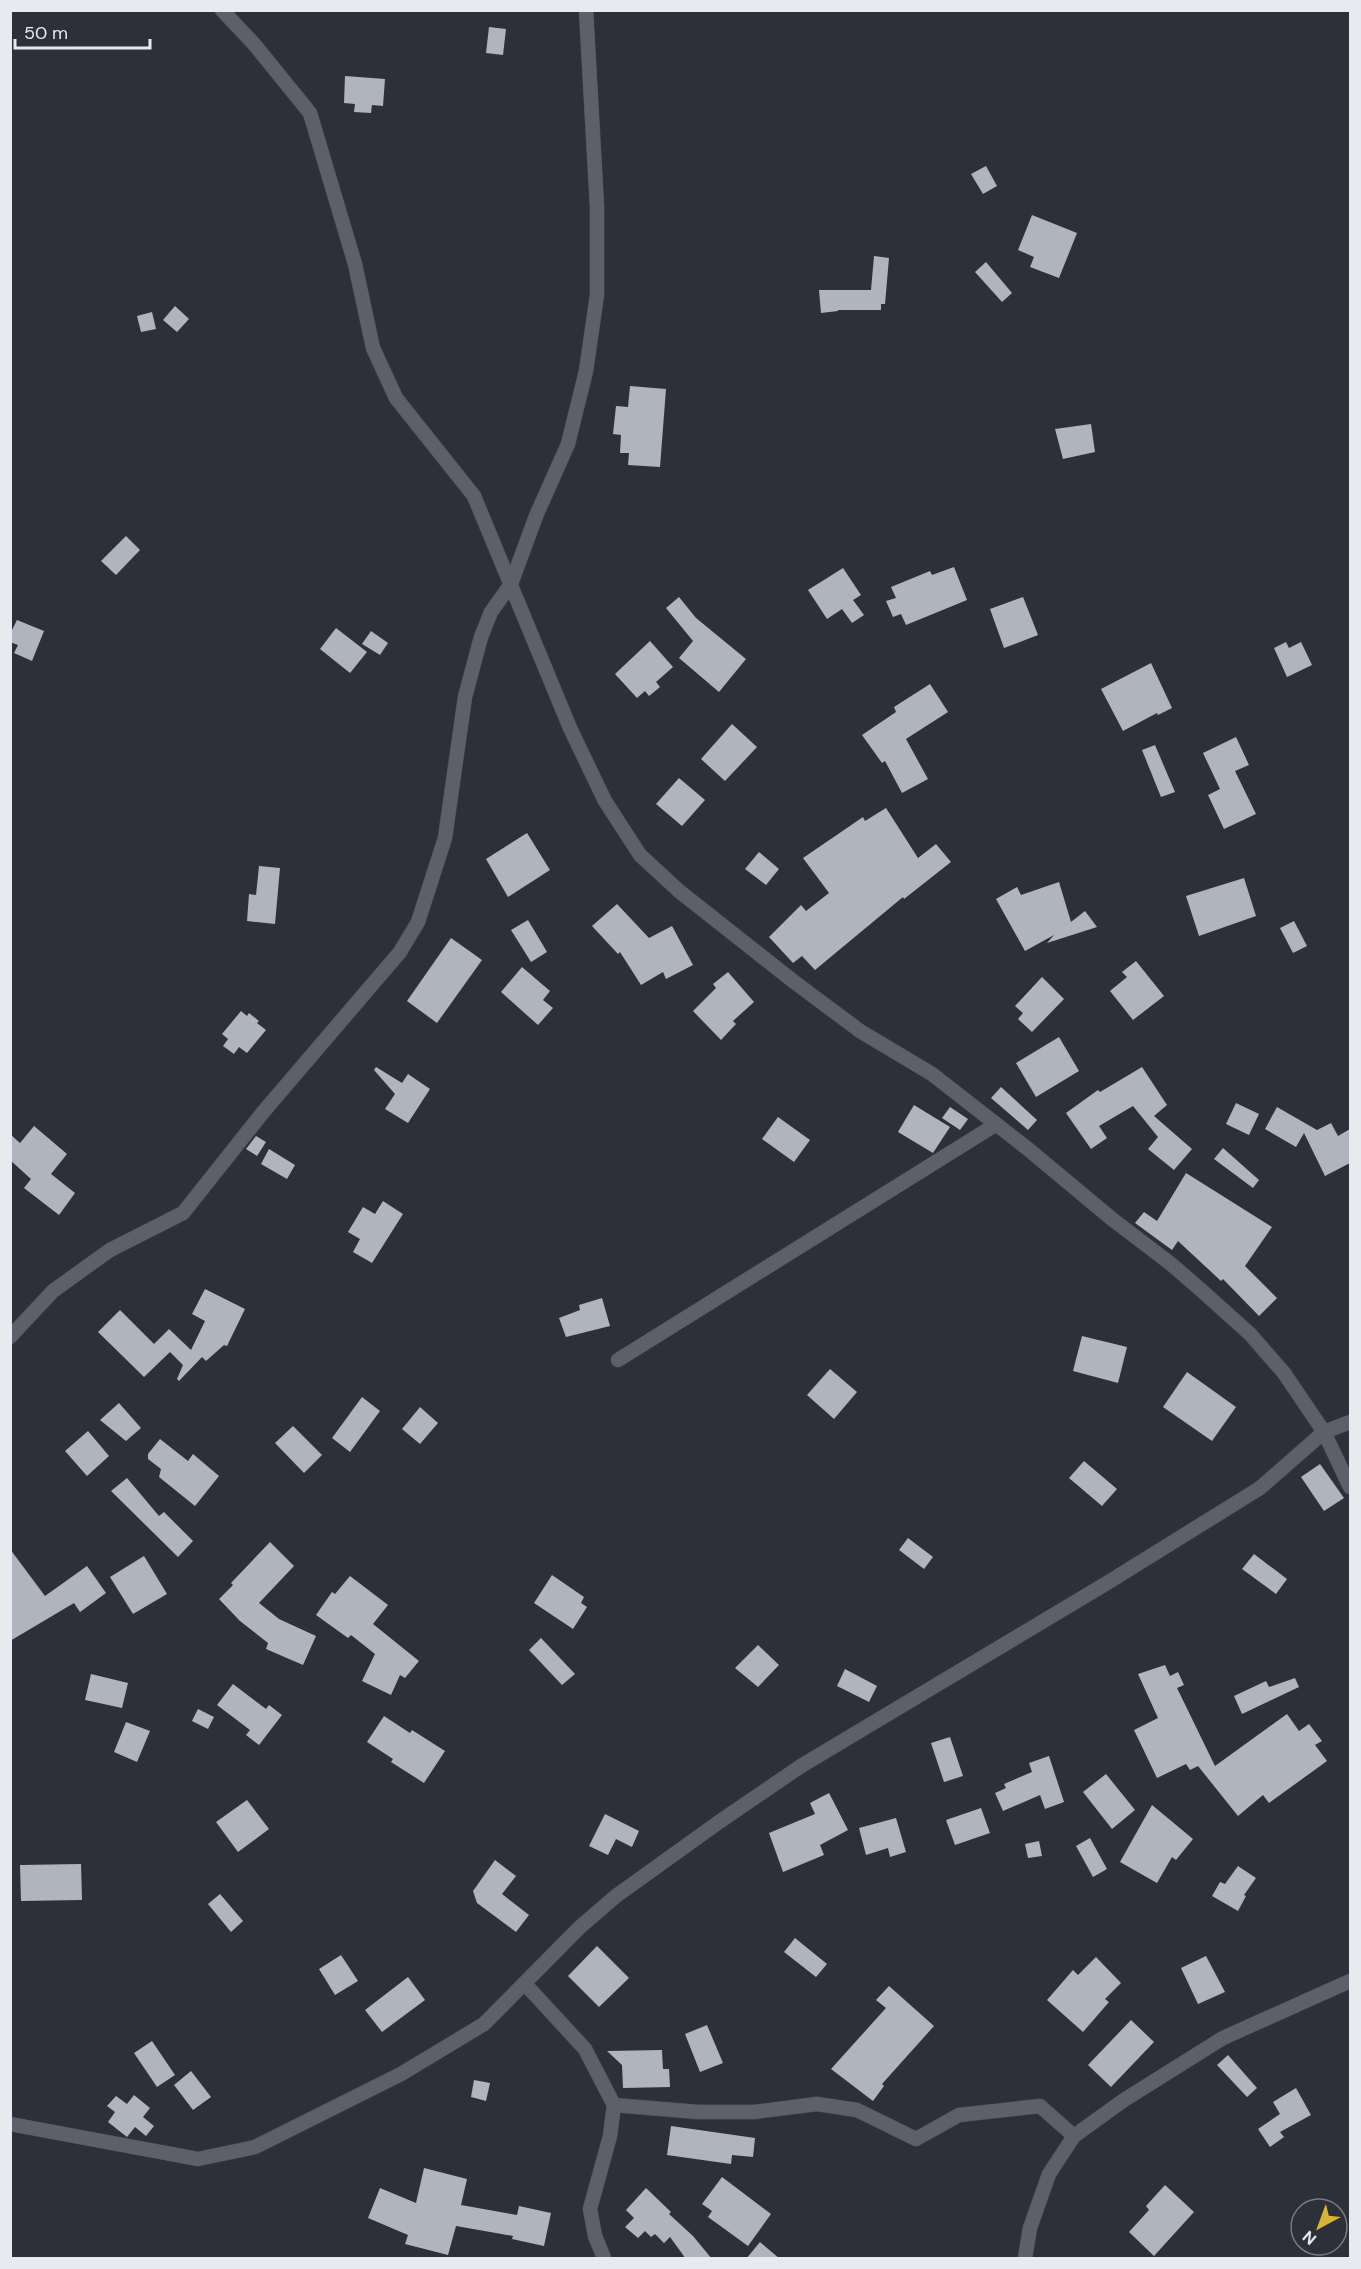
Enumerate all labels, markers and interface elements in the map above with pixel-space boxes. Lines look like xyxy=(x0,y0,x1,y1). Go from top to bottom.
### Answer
scale bar xyxy=(15,12,150,50)
text: 50 m xyxy=(24,21,68,45)
north arrow xyxy=(1289,2197,1349,2257)
text: N xyxy=(1298,2226,1321,2250)

